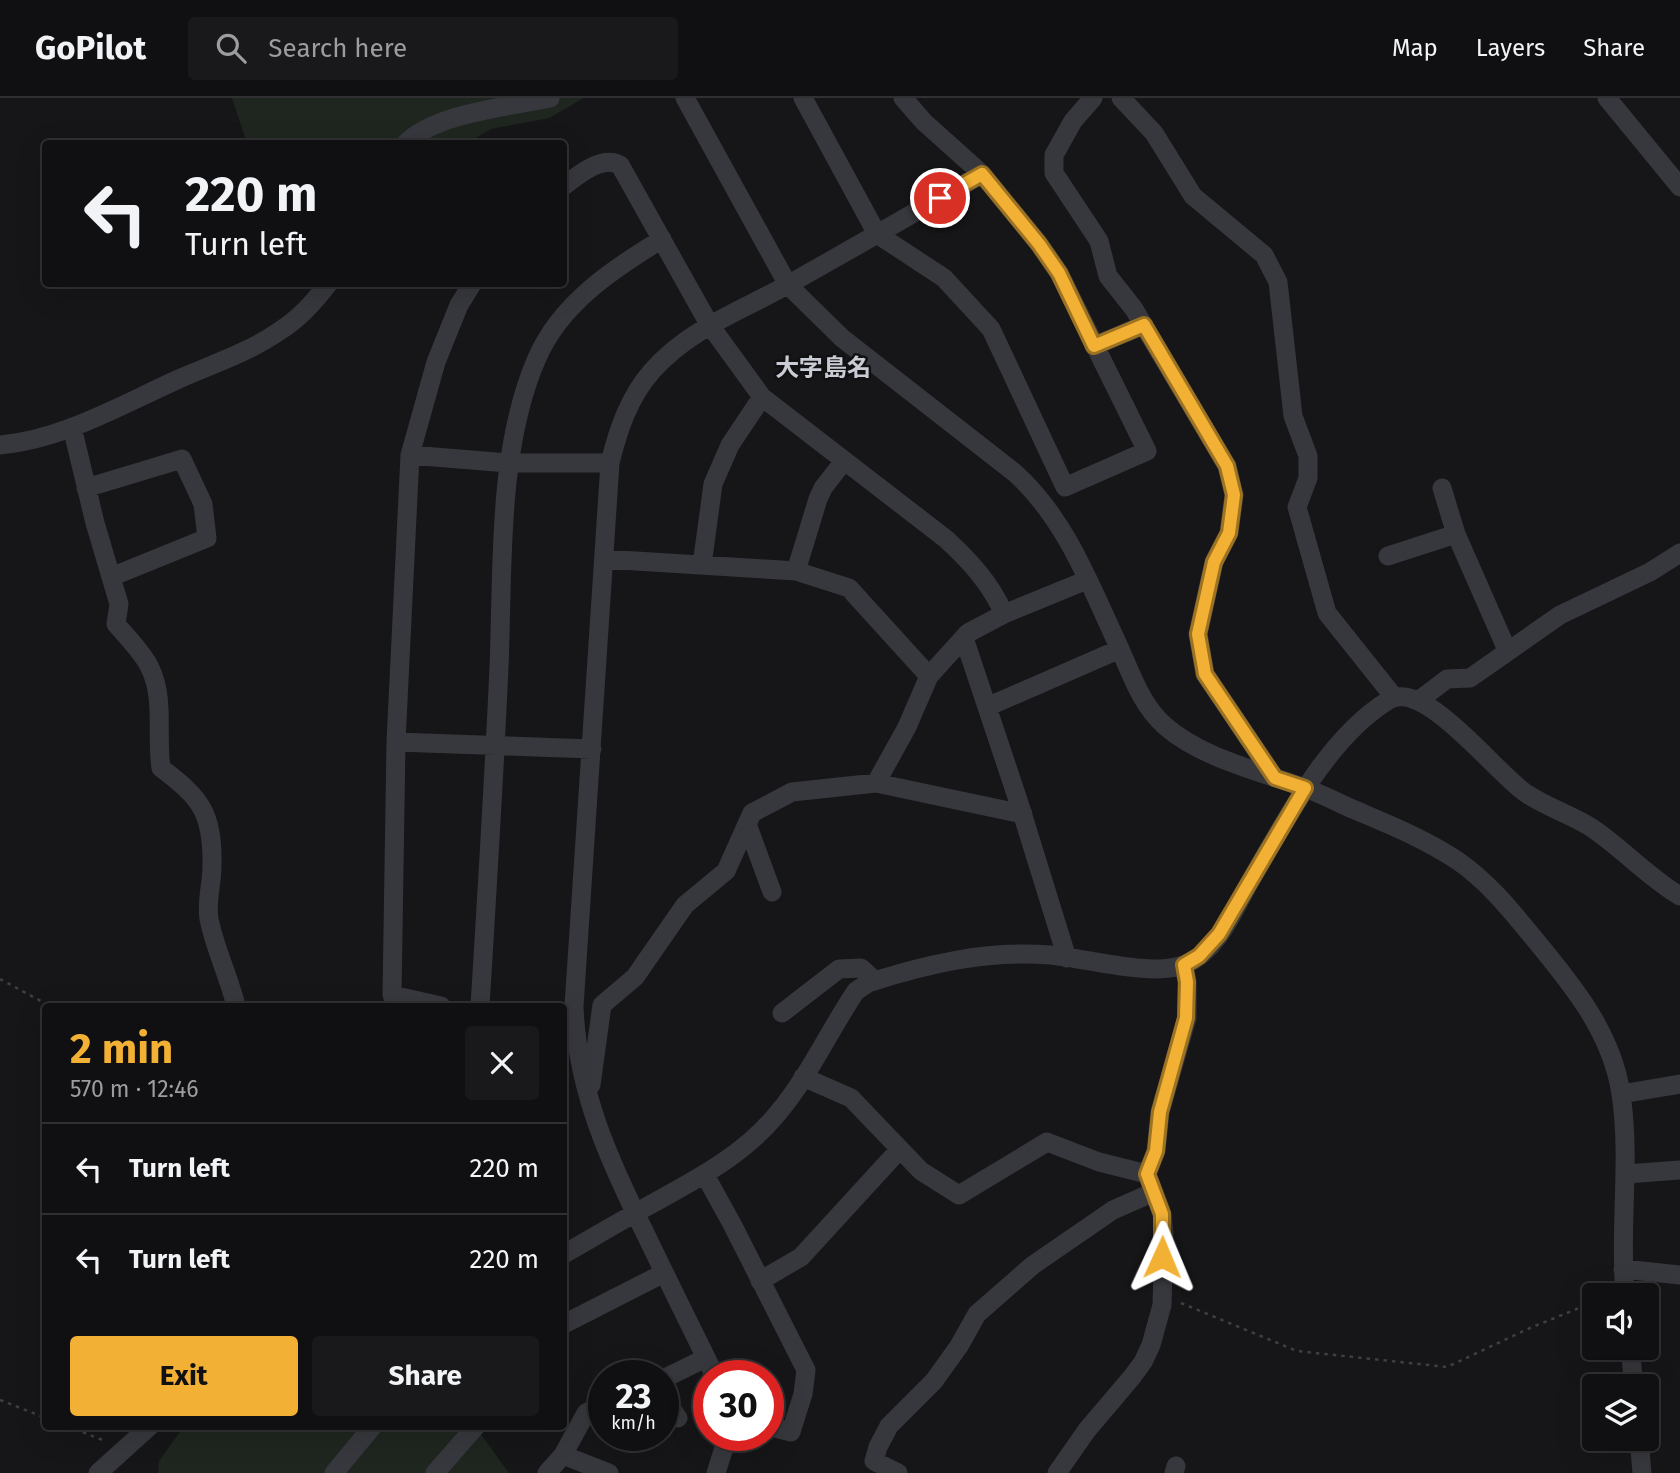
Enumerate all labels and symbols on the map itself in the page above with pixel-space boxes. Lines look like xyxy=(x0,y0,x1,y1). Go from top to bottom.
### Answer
pin xyxy=(910,168,970,228)
district label: 大字島名 xyxy=(775,354,871,382)
position arrow xyxy=(1125,1220,1199,1294)
speed limit sign: 30 xyxy=(693,1360,784,1451)

